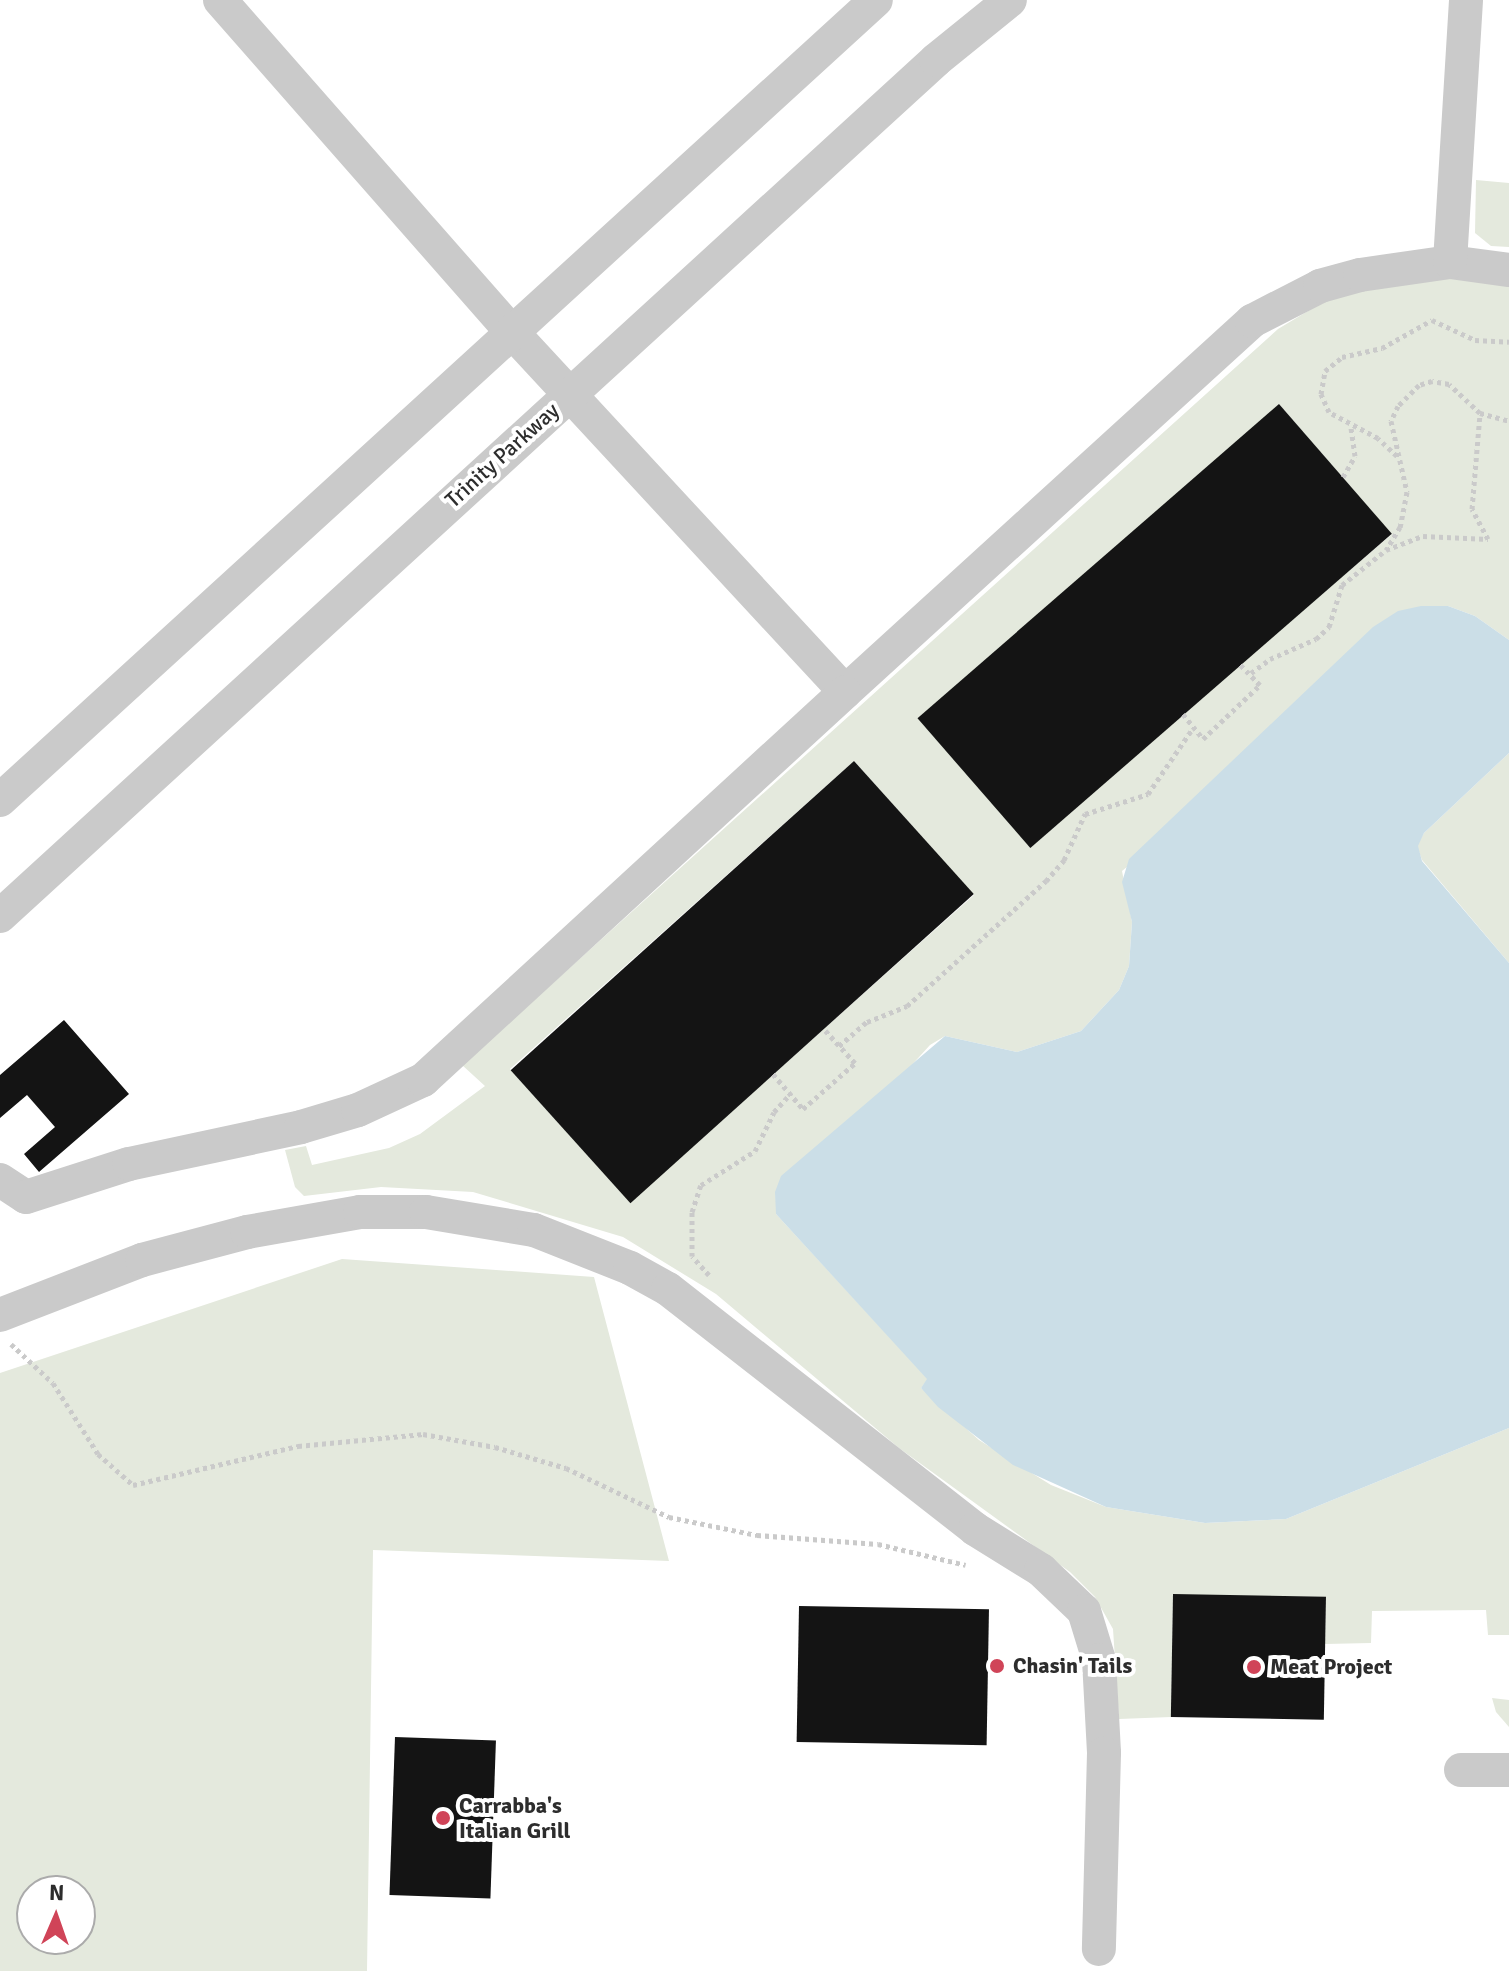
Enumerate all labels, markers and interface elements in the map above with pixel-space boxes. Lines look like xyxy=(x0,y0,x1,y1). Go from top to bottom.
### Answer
street label: Trinity Parkway xyxy=(440,397,564,513)
place label: Chasin' Tails xyxy=(1013,1653,1132,1679)
place label: Meat Project xyxy=(1270,1654,1392,1680)
marker: Chasin' Tails xyxy=(988,1657,1006,1675)
marker: Meat Project xyxy=(1245,1658,1263,1676)
place label: Carrabba's Italian Grill xyxy=(459,1792,570,1844)
marker: Carrabba's Italian Grill xyxy=(434,1809,452,1827)
north arrow xyxy=(16,1875,96,1955)
text: N xyxy=(49,1879,65,1906)

